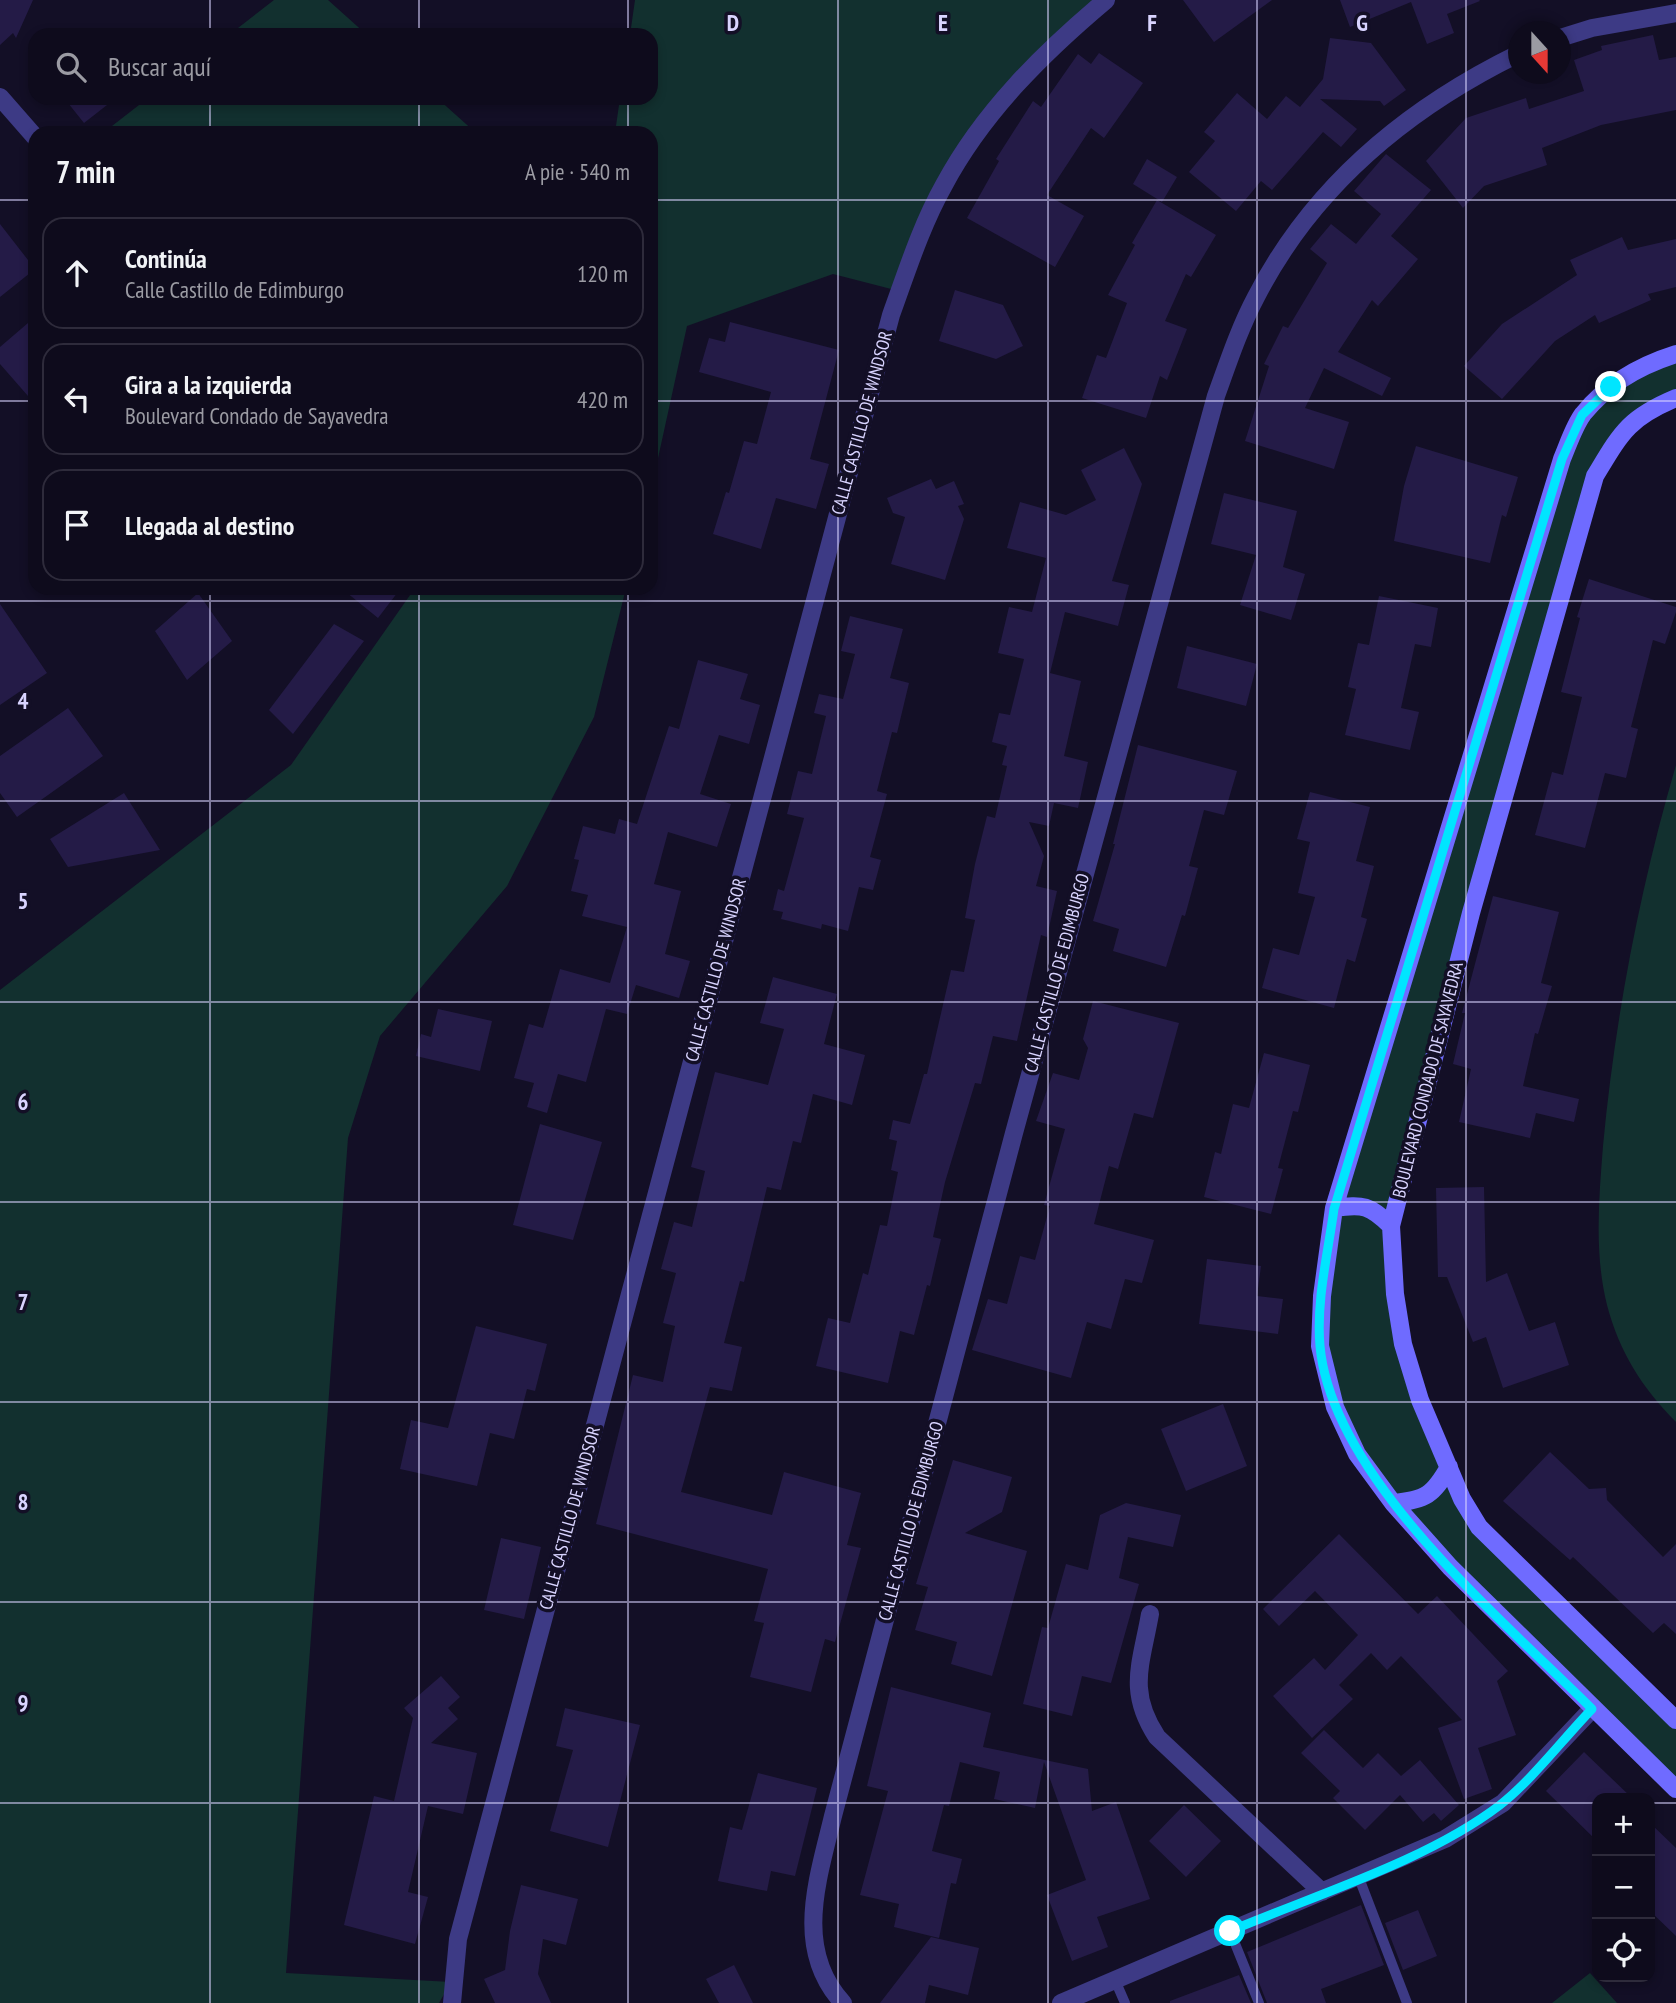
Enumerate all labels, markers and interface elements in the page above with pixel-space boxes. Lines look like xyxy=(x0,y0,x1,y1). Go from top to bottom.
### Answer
text: D xyxy=(727,8,739,37)
text: E xyxy=(938,8,948,37)
text: F xyxy=(1147,8,1157,37)
text: G xyxy=(1356,8,1368,37)
north arrow xyxy=(1508,21,1571,84)
search box xyxy=(28,28,658,105)
icon: search xyxy=(52,48,90,86)
text: Buscar aquí xyxy=(108,50,211,83)
text: 7 min xyxy=(56,152,115,191)
text: A pie · 540 m xyxy=(525,157,630,186)
text: Continúa xyxy=(125,242,207,275)
icon: ahead xyxy=(58,254,96,292)
text: 120 m xyxy=(577,259,628,288)
text: Calle Castillo de Edimburgo xyxy=(125,275,344,304)
street label: CALLE CASTILLO DE WINDSOR xyxy=(826,328,897,517)
text: Gira a la izquierda xyxy=(125,368,292,401)
route end xyxy=(1595,371,1626,402)
icon: left xyxy=(58,380,96,418)
text: 420 m xyxy=(577,385,628,414)
text: Boulevard Condado de Sayavedra xyxy=(125,401,388,430)
icon: arrive xyxy=(58,506,96,544)
text: Llegada al destino xyxy=(125,509,294,542)
text: 4 xyxy=(18,686,29,715)
street label: CALLE CASTILLO DE EDIMBURGO xyxy=(1019,871,1094,1075)
street label: CALLE CASTILLO DE WINDSOR xyxy=(680,875,751,1064)
text: 5 xyxy=(18,886,29,915)
street label: BOULEVARD CONDADO DE SAYAVEDRA xyxy=(1387,959,1468,1200)
text: 6 xyxy=(18,1087,29,1116)
text: 7 xyxy=(18,1287,29,1316)
street label: CALLE CASTILLO DE EDIMBURGO xyxy=(873,1419,948,1623)
street label: CALLE CASTILLO DE WINDSOR xyxy=(534,1423,605,1612)
text: 8 xyxy=(18,1487,29,1516)
text: 9 xyxy=(18,1688,29,1717)
map controls xyxy=(1592,1793,1655,1982)
button: + xyxy=(1592,1793,1655,1856)
button: − xyxy=(1592,1856,1655,1919)
route start xyxy=(1214,1915,1245,1946)
button: locate xyxy=(1592,1919,1655,1982)

